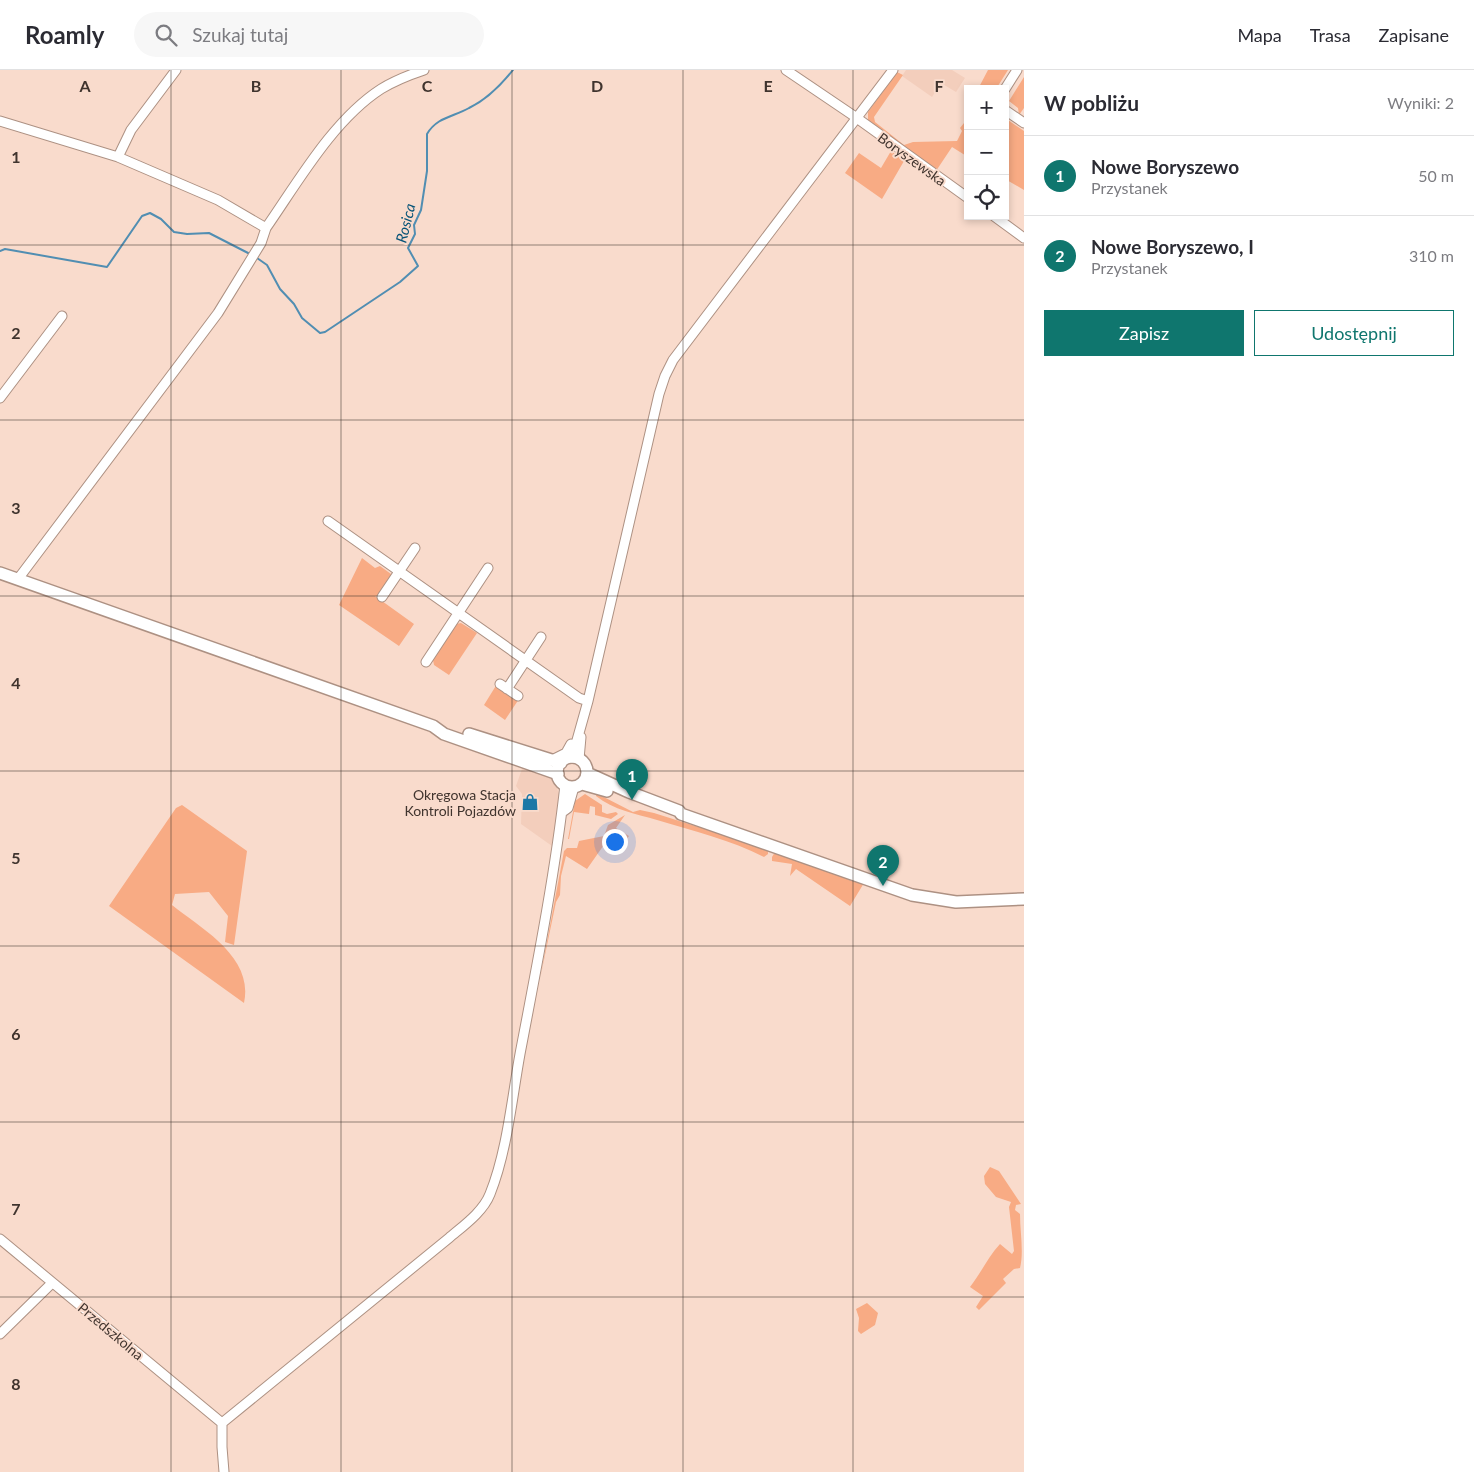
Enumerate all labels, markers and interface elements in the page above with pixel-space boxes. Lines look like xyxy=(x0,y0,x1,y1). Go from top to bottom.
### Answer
search box xyxy=(134,12,484,57)
text: Roamly xyxy=(25,20,104,49)
icon: search xyxy=(152,21,180,49)
text: Szukaj tutaj xyxy=(192,23,288,46)
text: Mapa xyxy=(1237,24,1282,46)
text: Trasa xyxy=(1310,24,1351,46)
text: Zapisane xyxy=(1379,24,1449,46)
text: A xyxy=(78,76,91,95)
text: B xyxy=(251,76,261,95)
text: C xyxy=(422,76,433,95)
text: D xyxy=(591,76,603,95)
text: E xyxy=(763,76,773,95)
text: F xyxy=(934,76,944,95)
map controls xyxy=(964,85,1009,220)
button: + xyxy=(964,85,1009,130)
text: W pobliżu xyxy=(1044,90,1139,115)
text: Wyniki: 2 xyxy=(1387,93,1454,112)
street label: Boryszewska xyxy=(875,129,949,189)
button: − xyxy=(964,130,1009,175)
text: 1 xyxy=(11,147,21,166)
text: Nowe Boryszewo xyxy=(1091,155,1239,178)
text: 1 xyxy=(1055,166,1065,185)
text: 50 m xyxy=(1418,166,1454,185)
button: locate xyxy=(964,175,1009,220)
text: Przystanek xyxy=(1091,178,1168,197)
water label: Rosica xyxy=(391,201,419,245)
text: Nowe Boryszewo, I xyxy=(1091,235,1254,258)
text: 2 xyxy=(1055,246,1065,265)
text: 310 m xyxy=(1409,246,1454,265)
text: Przystanek xyxy=(1091,258,1168,277)
button: Zapisz xyxy=(1044,310,1244,356)
button: Udostępnij xyxy=(1254,310,1454,356)
text: 2 xyxy=(11,323,21,342)
text: 3 xyxy=(11,498,21,517)
text: 4 xyxy=(11,673,21,692)
pin: 1 xyxy=(616,759,648,800)
place label: Okręgowa Stacja Kontroli Pojazdów xyxy=(404,786,516,819)
shop icon: Okręgowa Stacja Kontroli Pojazdów xyxy=(520,792,540,812)
your location xyxy=(602,829,628,855)
pin: 2 xyxy=(867,845,899,886)
text: 5 xyxy=(11,848,21,867)
text: 6 xyxy=(11,1024,21,1043)
text: 7 xyxy=(11,1199,21,1218)
street label: Przedszkolna xyxy=(75,1299,147,1363)
text: 8 xyxy=(11,1374,21,1393)

